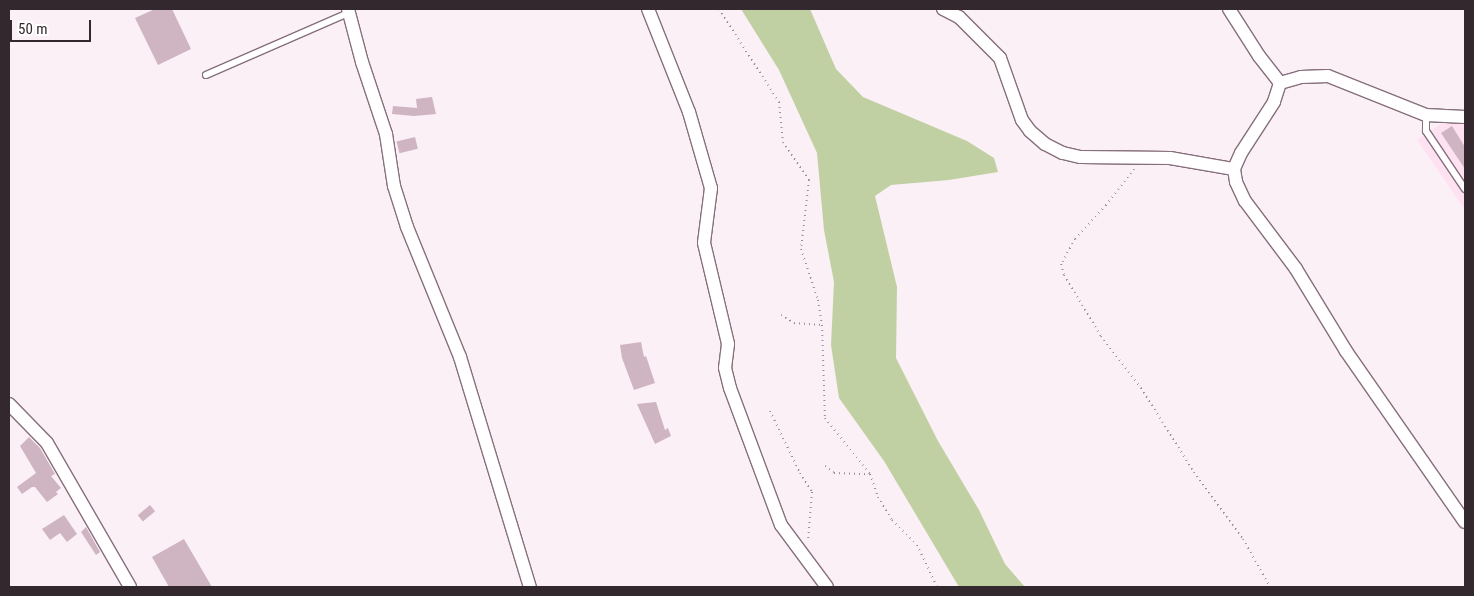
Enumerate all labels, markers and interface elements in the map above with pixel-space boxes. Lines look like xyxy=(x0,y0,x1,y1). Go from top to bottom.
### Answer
scale bar xyxy=(12,10,94,42)
text: 50 m xyxy=(18,20,48,38)

